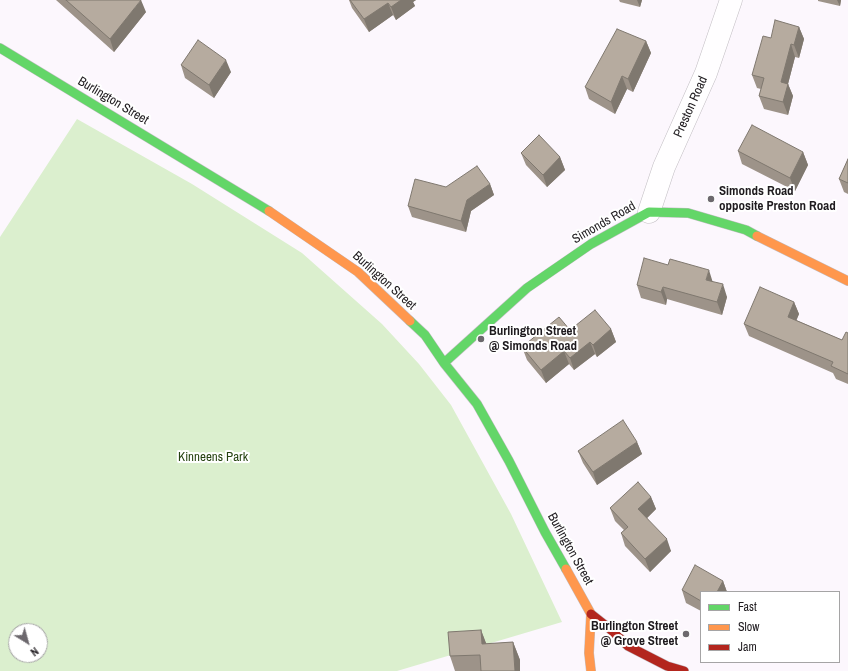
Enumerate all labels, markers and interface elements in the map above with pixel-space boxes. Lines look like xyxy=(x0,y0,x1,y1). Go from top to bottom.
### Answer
street label: Burlington Street xyxy=(75,74,151,128)
street label: Preston Road xyxy=(671,74,711,140)
place label: Simonds Road opposite Preston Road xyxy=(719,184,836,215)
marker: Simonds Road opposite Preston Road xyxy=(706,194,716,204)
street label: Simonds Road xyxy=(570,199,638,247)
street label: Burlington Street xyxy=(349,248,419,314)
place label: Burlington Street @ Simonds Road xyxy=(489,324,577,355)
marker: Burlington Street @ Simonds Road xyxy=(476,334,486,344)
park label: Kinneens Park xyxy=(178,450,248,466)
street label: Burlington Street xyxy=(544,510,596,588)
legend xyxy=(700,591,840,663)
text: Fast xyxy=(738,599,757,615)
place label: Burlington Street @ Grove Street xyxy=(591,619,678,650)
text: Slow xyxy=(738,619,759,635)
north arrow xyxy=(8,623,48,663)
marker: Burlington Street @ Grove Street xyxy=(681,629,691,639)
text: Jam xyxy=(738,639,757,655)
text: N xyxy=(28,644,41,659)

